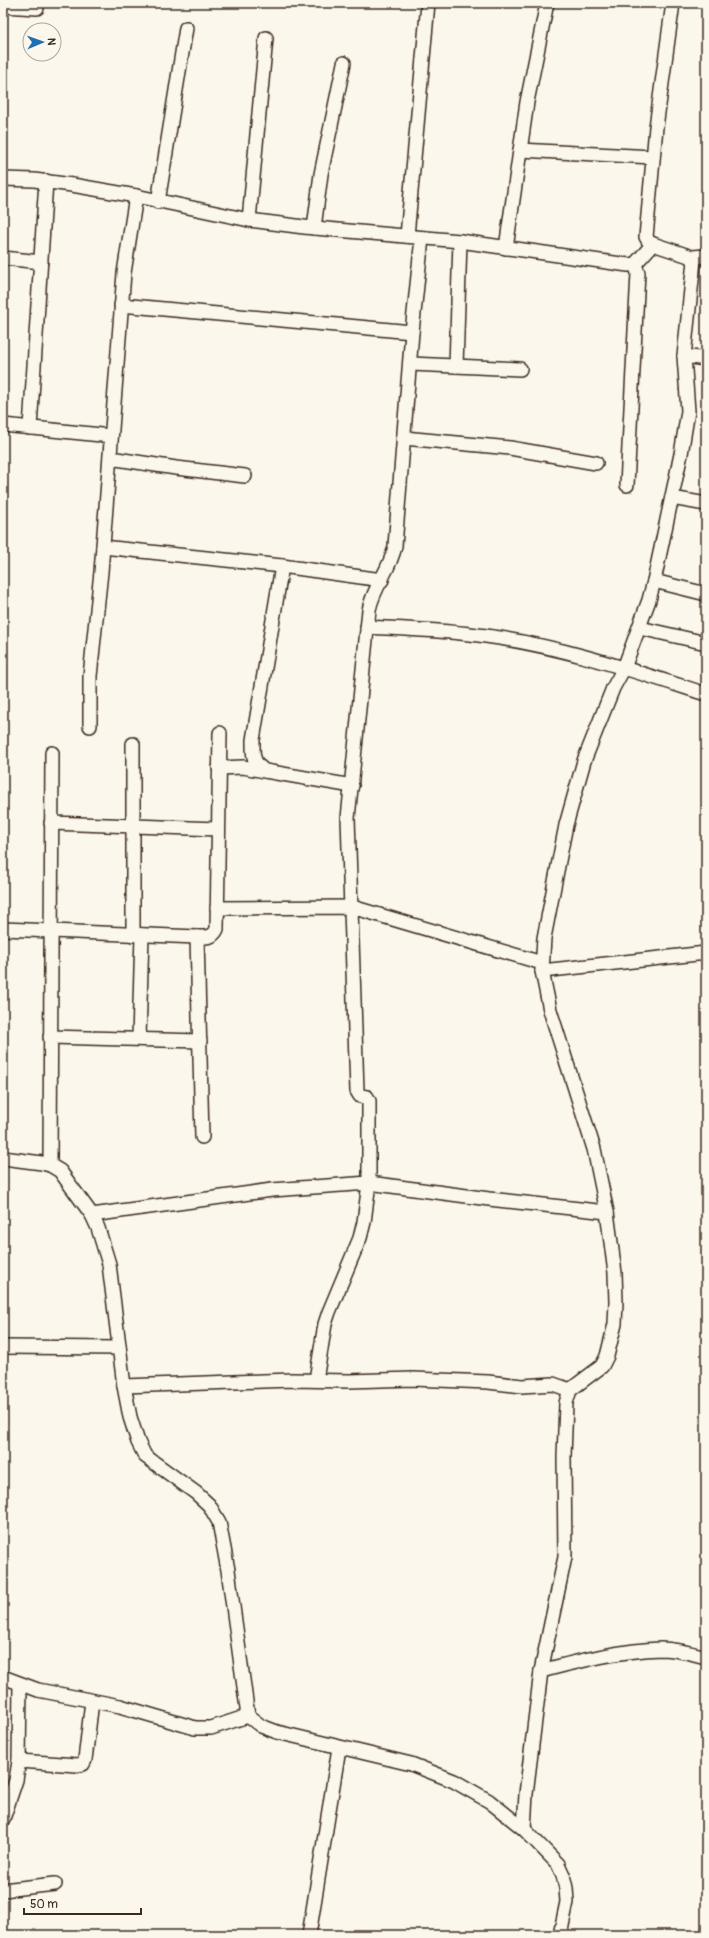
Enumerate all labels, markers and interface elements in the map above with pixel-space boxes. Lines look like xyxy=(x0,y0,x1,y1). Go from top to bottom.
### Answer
north arrow xyxy=(22,22,62,62)
text: N xyxy=(45,38,58,46)
scale bar xyxy=(24,1890,141,1916)
text: 50 m xyxy=(30,1897,58,1912)

